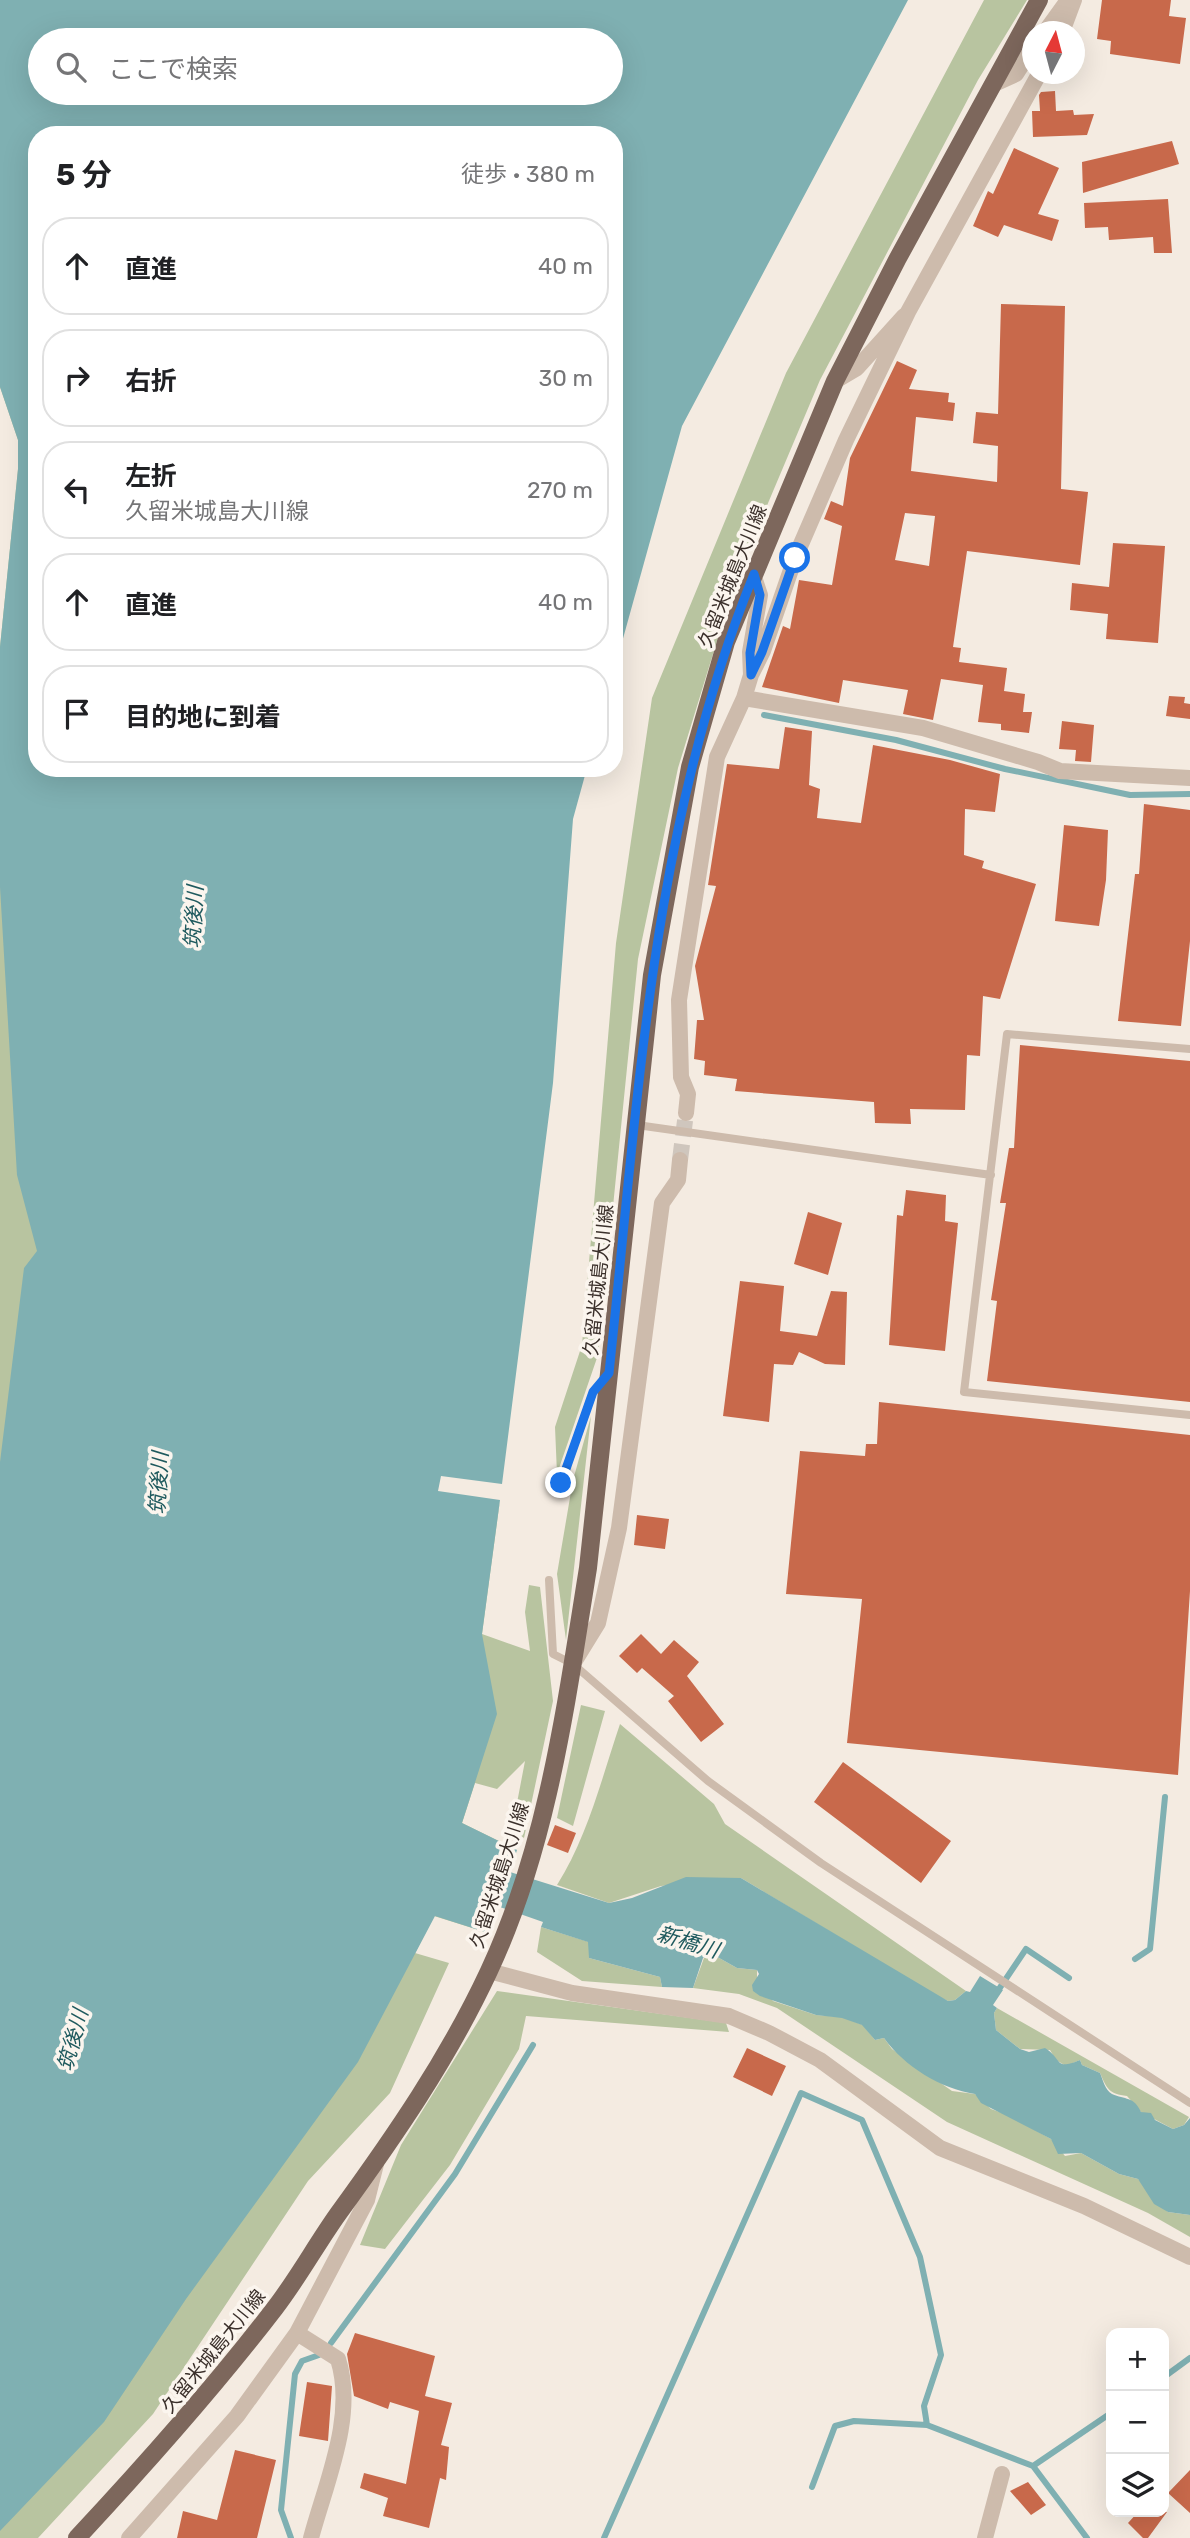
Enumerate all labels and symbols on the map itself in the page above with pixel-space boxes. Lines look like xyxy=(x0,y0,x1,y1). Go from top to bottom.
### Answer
north arrow xyxy=(1022,21,1085,84)
street label: 久留米城島大川線 xyxy=(693,501,772,651)
route start xyxy=(779,542,810,573)
water label: 筑後川 xyxy=(179,883,208,949)
street label: 久留米城島大川線 xyxy=(579,1203,618,1357)
water label: 筑後川 xyxy=(144,1449,173,1515)
route end xyxy=(545,1467,576,1498)
street label: 久留米城島大川線 xyxy=(465,1799,534,1951)
water label: 新橋川 xyxy=(654,1920,724,1963)
water label: 筑後川 xyxy=(52,2004,93,2074)
street label: 久留米城島大川線 xyxy=(157,2285,270,2418)

